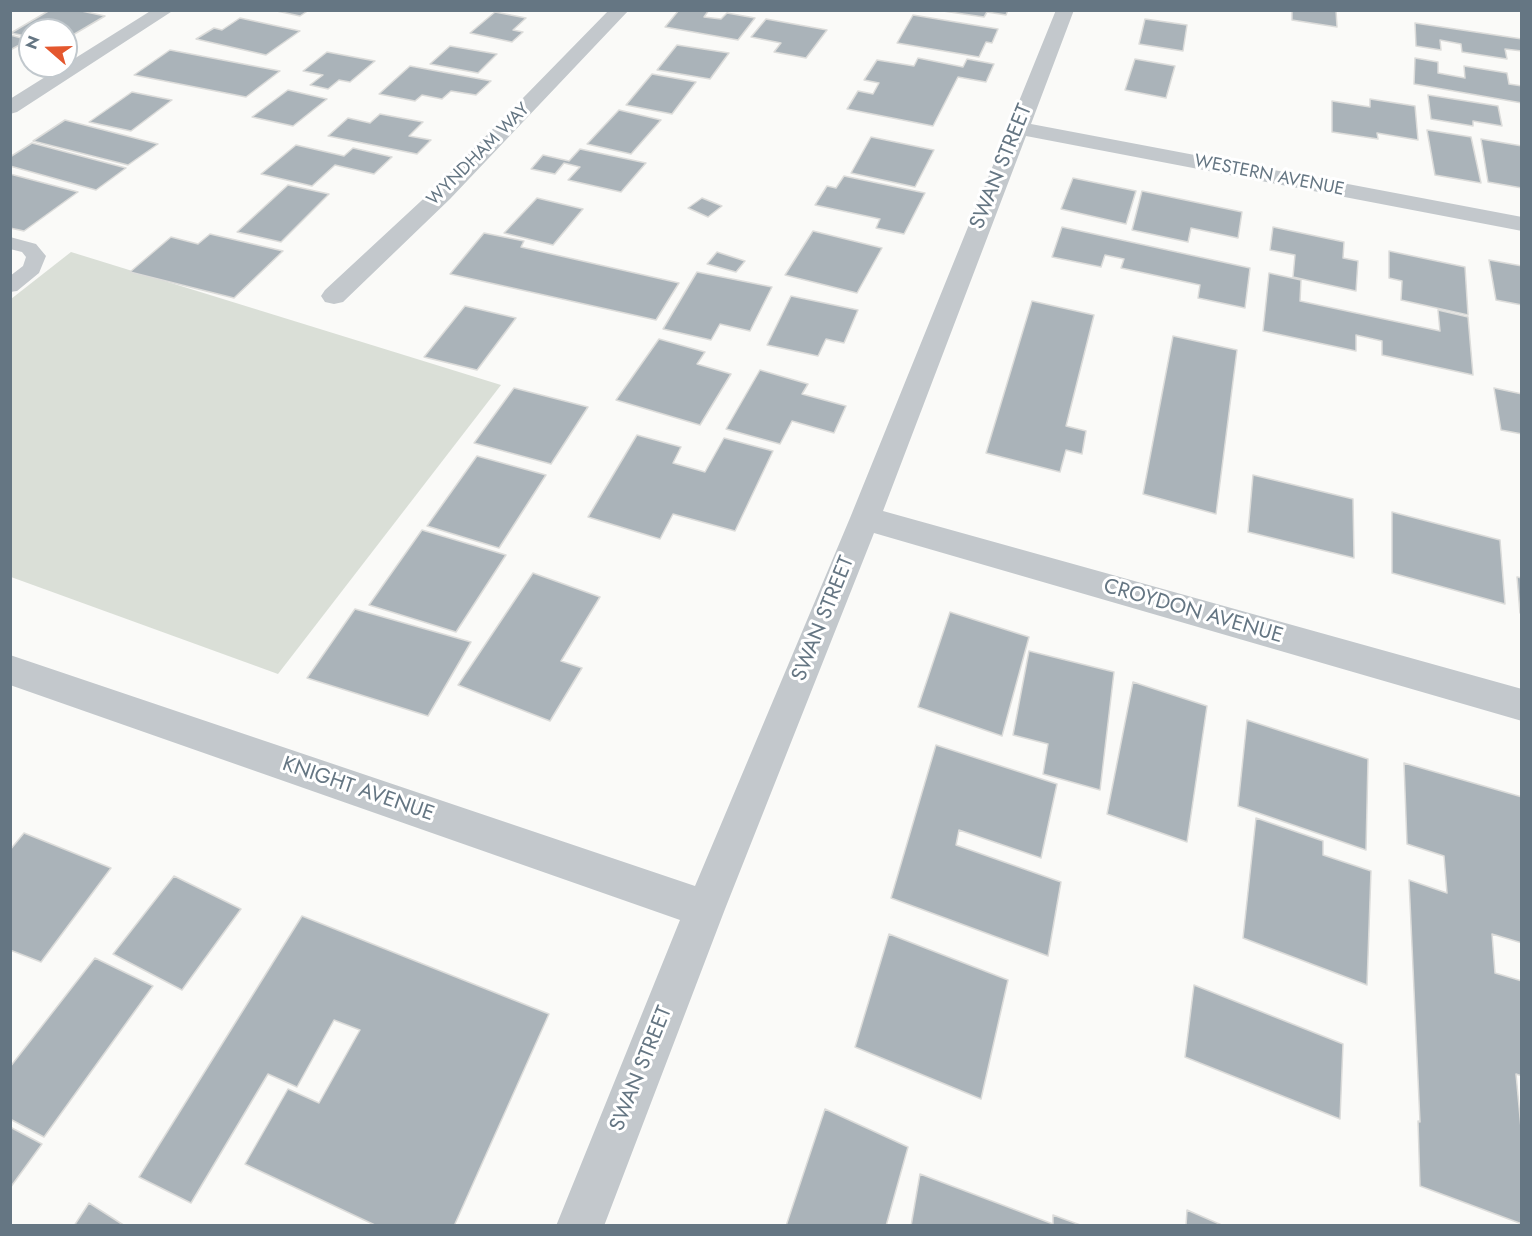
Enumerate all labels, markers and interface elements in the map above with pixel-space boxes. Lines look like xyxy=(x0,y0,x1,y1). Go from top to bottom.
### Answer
north arrow xyxy=(18,18,78,78)
text: N xyxy=(20,32,45,52)
street label: WYNDHAM WAY xyxy=(423,99,535,211)
street label: SWAN STREET xyxy=(965,101,1039,233)
street label: WESTERN AVENUE xyxy=(1192,151,1346,201)
street label: SWAN STREET xyxy=(787,553,861,685)
street label: CROYDON AVENUE xyxy=(1100,574,1286,650)
street label: KNIGHT AVENUE xyxy=(279,752,437,828)
street label: SWAN STREET xyxy=(605,1003,679,1135)

